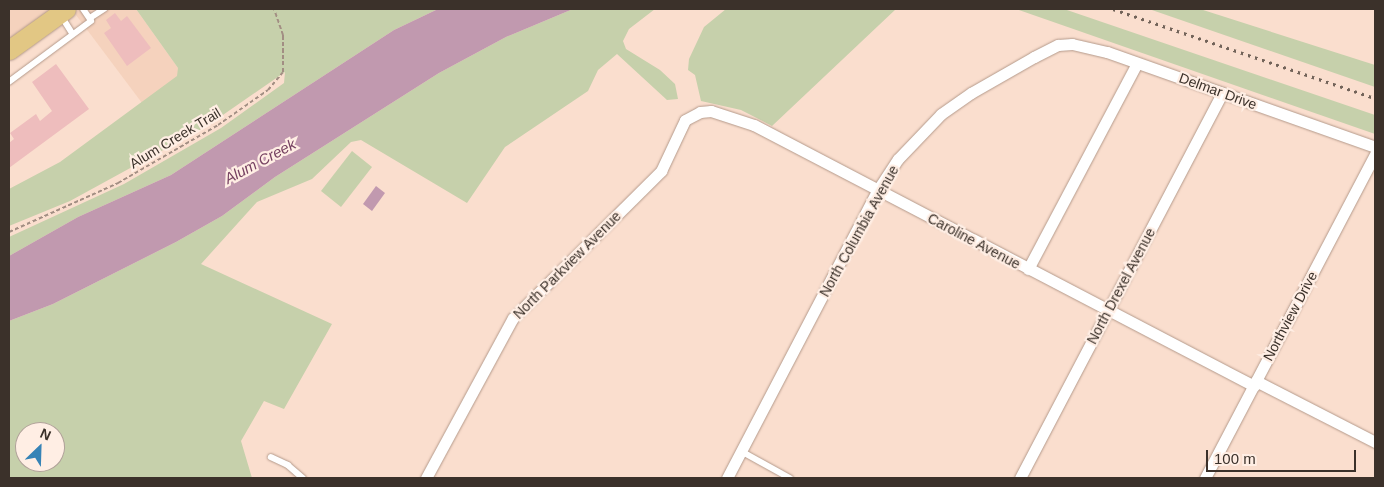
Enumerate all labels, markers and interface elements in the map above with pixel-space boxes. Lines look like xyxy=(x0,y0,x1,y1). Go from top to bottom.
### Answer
street label: Delmar Drive xyxy=(1177,69,1259,113)
street label: Alum Creek Trail xyxy=(126,104,224,172)
water label: Alum Creek xyxy=(221,135,299,187)
street label: North Columbia Avenue xyxy=(816,162,902,300)
street label: North Parkview Avenue xyxy=(509,207,625,323)
street label: Caroline Avenue xyxy=(924,209,1024,273)
street label: North Drexel Avenue xyxy=(1083,225,1159,347)
street label: Northview Drive xyxy=(1259,268,1321,364)
north arrow xyxy=(15,422,65,472)
text: N xyxy=(38,425,54,444)
scale bar xyxy=(1209,440,1359,472)
text: 100 m xyxy=(1214,450,1256,467)

